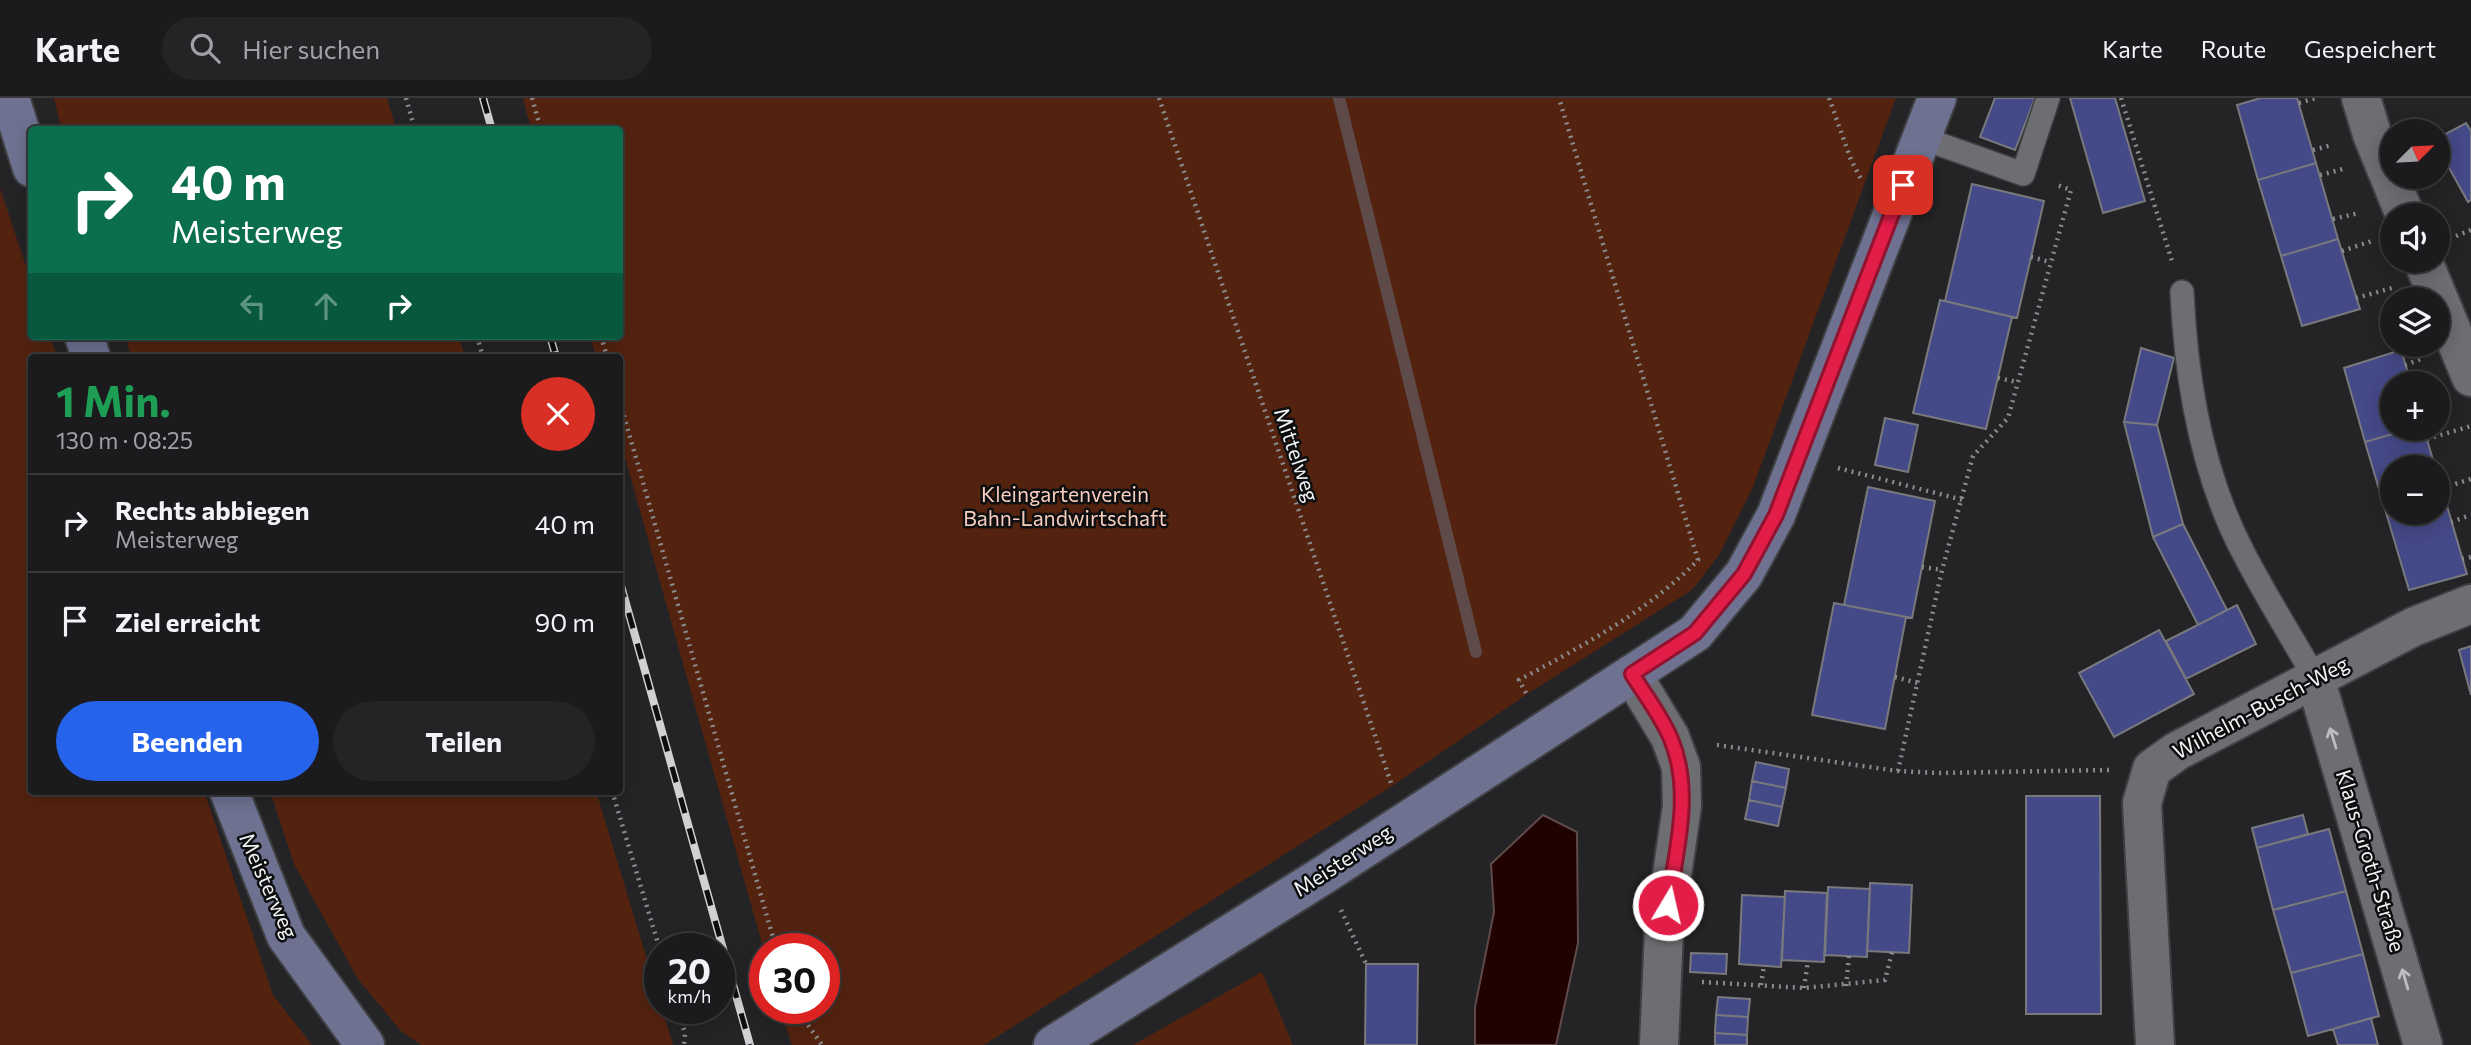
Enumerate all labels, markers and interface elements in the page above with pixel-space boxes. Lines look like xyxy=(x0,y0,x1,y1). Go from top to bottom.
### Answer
search box xyxy=(162,17,652,80)
text: Karte xyxy=(35,28,120,69)
icon: search xyxy=(186,29,224,67)
text: Hier suchen xyxy=(242,33,380,64)
text: Karte xyxy=(2102,34,2163,63)
text: Route xyxy=(2201,34,2266,63)
text: Gespeichert xyxy=(2304,34,2436,63)
north arrow xyxy=(2380,119,2450,189)
map controls xyxy=(2380,119,2450,525)
text: 40 m xyxy=(171,150,286,210)
icon: right xyxy=(56,154,147,245)
pin xyxy=(1873,155,1933,215)
icon: arrive xyxy=(1884,166,1922,204)
button: sound xyxy=(2380,203,2450,273)
text: Meisterweg xyxy=(171,210,343,250)
icon: left xyxy=(234,287,272,325)
icon: ahead xyxy=(307,287,345,325)
icon: right xyxy=(380,287,418,325)
button: layers xyxy=(2380,287,2450,357)
button: + xyxy=(2380,371,2450,441)
text: 1 Min. xyxy=(56,374,171,426)
button: close xyxy=(521,377,595,451)
street label: Mittelweg xyxy=(1270,404,1325,505)
text: 130 m · 08:25 xyxy=(56,426,193,454)
button: − xyxy=(2380,455,2450,525)
park label: Kleingartenverein Bahn-Landwirtschaft xyxy=(963,481,1167,530)
text: Rechts abbiegen xyxy=(115,494,310,525)
icon: right xyxy=(56,504,94,542)
text: 40 m xyxy=(535,508,595,539)
text: Meisterweg xyxy=(115,525,239,553)
icon: arrive xyxy=(56,602,94,640)
text: Ziel erreicht xyxy=(115,606,260,637)
text: 90 m xyxy=(535,606,595,637)
street label: Wilhelm-Busch-Weg xyxy=(2168,650,2352,764)
button: Beenden xyxy=(56,701,319,781)
button: Teilen xyxy=(333,701,595,781)
one-way arrow xyxy=(2325,727,2338,749)
street label: Klaus-Groth-Straße xyxy=(2332,766,2411,955)
street label: Meisterweg xyxy=(1288,819,1396,901)
street label: Meisterweg xyxy=(235,829,304,942)
position arrow xyxy=(1631,868,1705,942)
speed limit sign: 30 xyxy=(749,933,840,1024)
text: 20 xyxy=(668,948,711,991)
one-way arrow xyxy=(2398,968,2411,990)
text: km/h xyxy=(668,985,711,1007)

